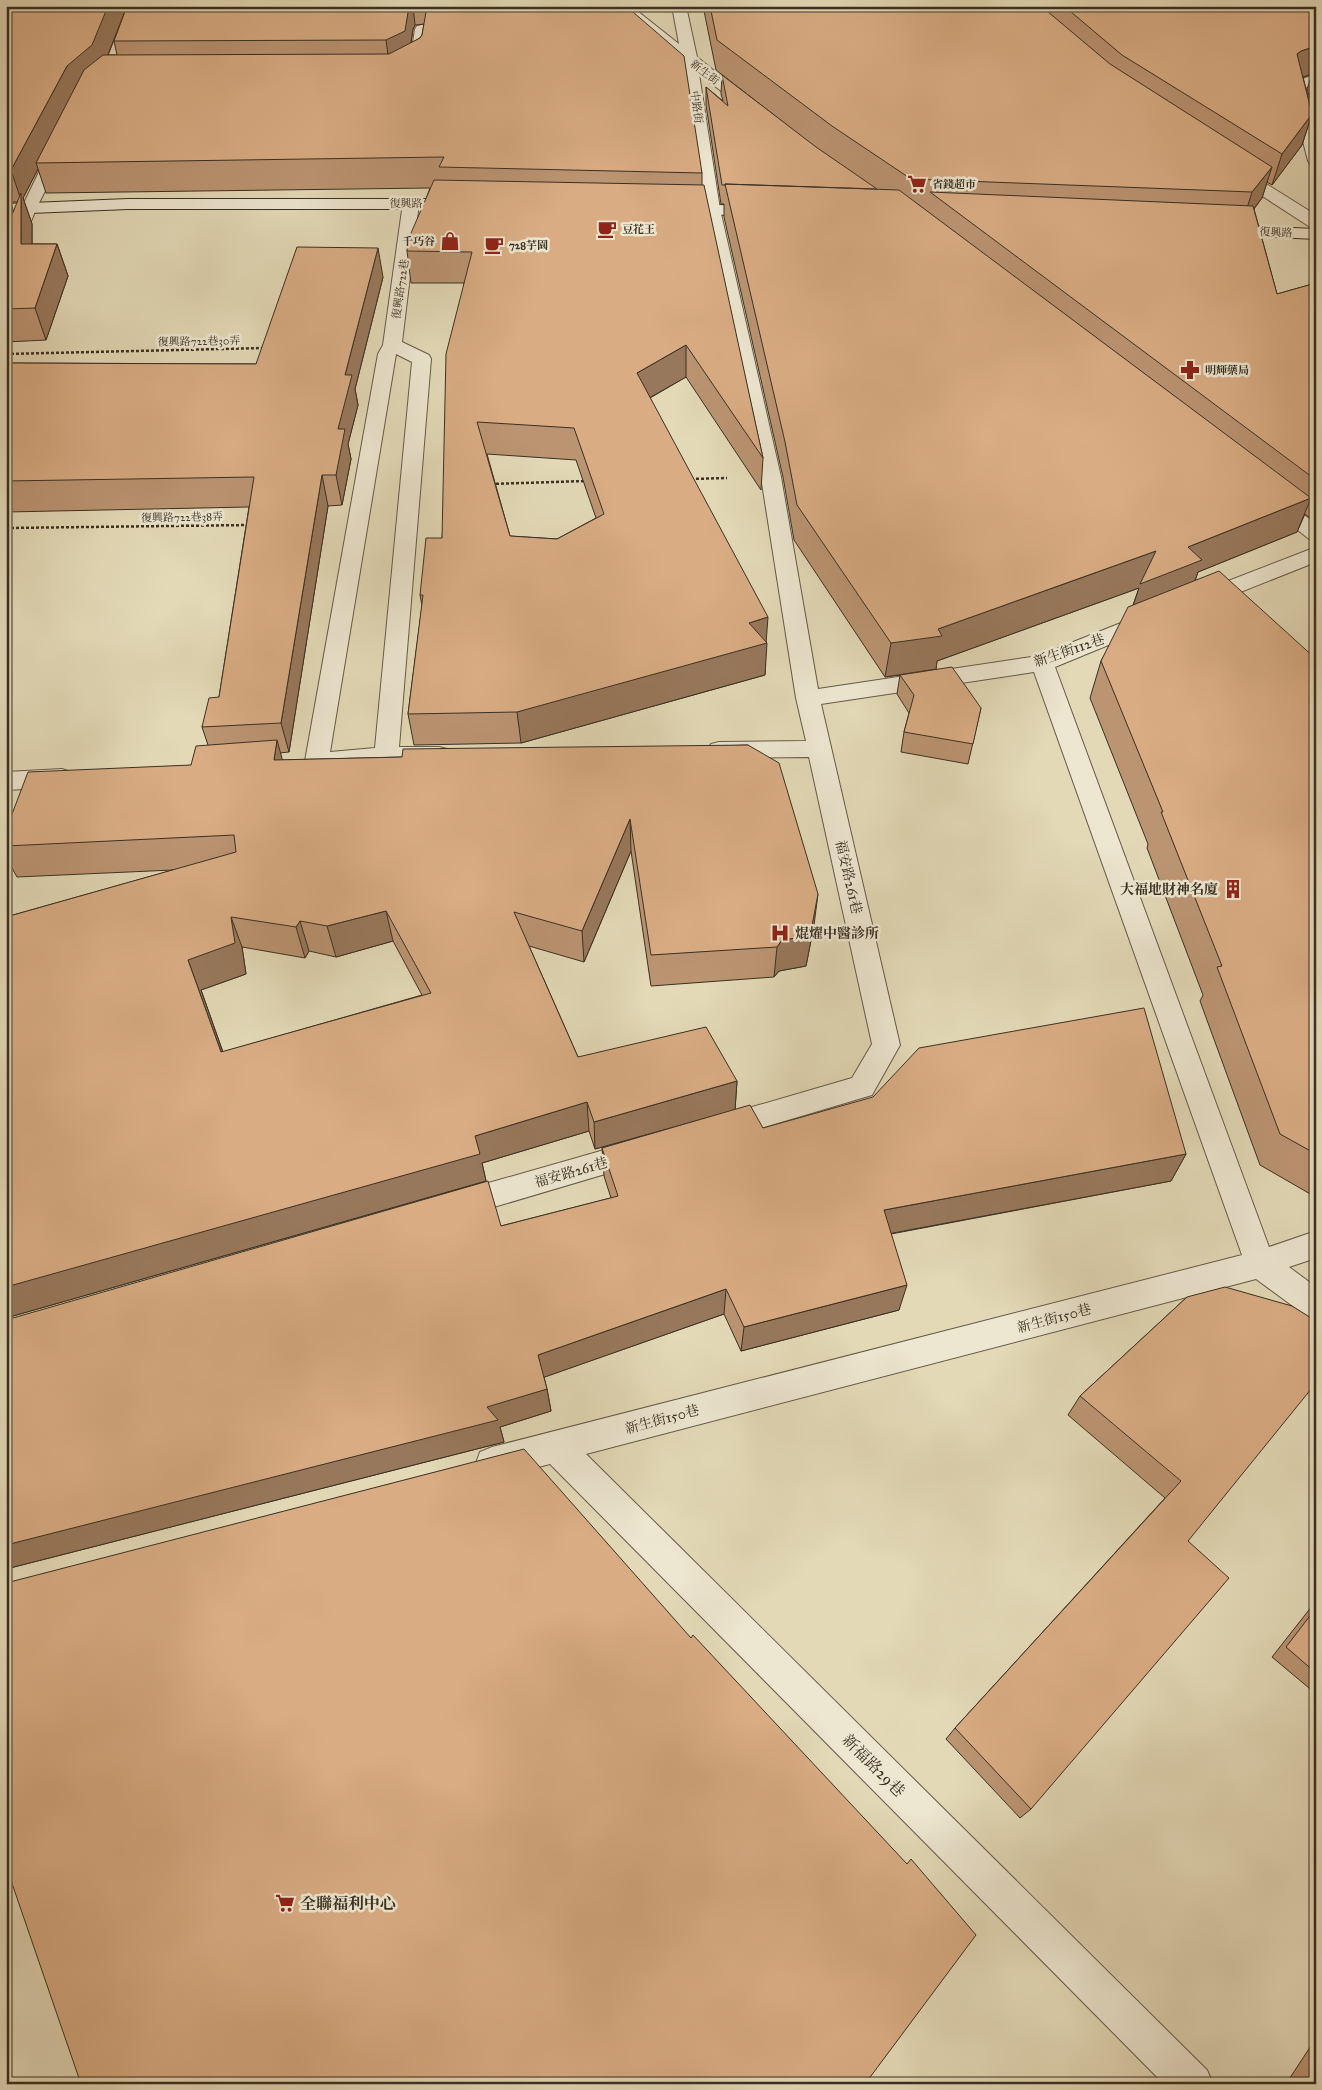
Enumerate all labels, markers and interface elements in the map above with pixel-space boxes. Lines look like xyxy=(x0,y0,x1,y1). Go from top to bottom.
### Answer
street label: 新生街 xyxy=(688,57,722,88)
street label: 中路街 xyxy=(688,90,705,124)
supermarket icon: 省錢超市 xyxy=(906,173,928,195)
place label: 省錢超市 xyxy=(932,178,976,191)
street label: 復興路 xyxy=(390,197,423,210)
cafe icon: 豆花王 xyxy=(596,218,618,240)
place label: 豆花王 xyxy=(622,223,655,236)
street label: 復興路 xyxy=(1259,225,1293,240)
shop icon: 千巧谷 xyxy=(439,230,461,252)
cafe icon: 728芋園 xyxy=(483,234,505,256)
place label: 千巧谷 xyxy=(402,235,435,248)
place label: 728芋園 xyxy=(509,239,548,252)
street label: 復興路722巷 xyxy=(390,258,411,320)
street label: 復興路722巷30弄 xyxy=(158,334,240,349)
pharmacy icon: 明輝藥局 xyxy=(1179,359,1201,381)
place label: 明輝藥局 xyxy=(1205,364,1249,377)
street label: 復興路722巷38弄 xyxy=(141,510,223,525)
street label: 新生街112巷 xyxy=(1031,630,1107,671)
street label: 福安路261巷 xyxy=(832,838,865,916)
building icon: 大福地財神名廈 xyxy=(1222,878,1244,900)
place label: 大福地財神名廈 xyxy=(1120,881,1218,898)
hospital icon: 焜燿中醫診所 xyxy=(769,922,791,944)
place label: 焜燿中醫診所 xyxy=(795,925,879,942)
street label: 福安路261巷 xyxy=(532,1154,610,1191)
street label: 新生街150巷 xyxy=(1015,1300,1093,1337)
street label: 新生街150巷 xyxy=(623,1401,701,1438)
street label: 新福路29巷 xyxy=(838,1730,909,1801)
supermarket icon: 全聯福利中心 xyxy=(274,1892,296,1914)
place label: 全聯福利中心 xyxy=(300,1894,396,1913)

